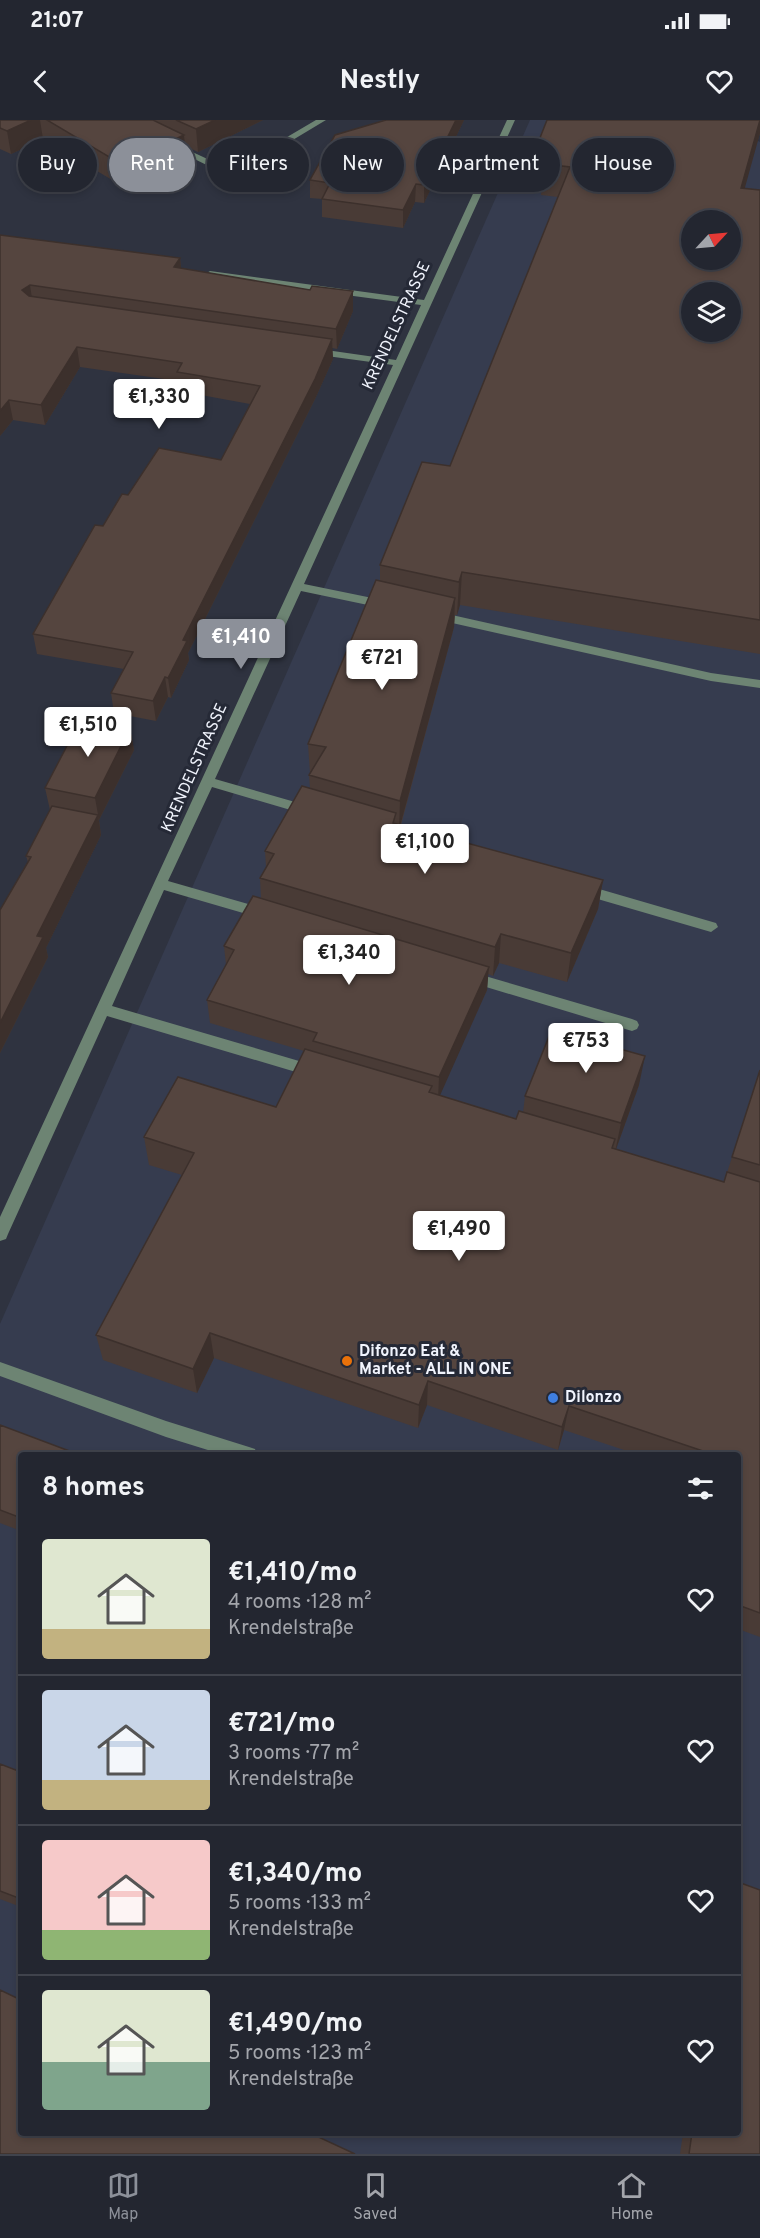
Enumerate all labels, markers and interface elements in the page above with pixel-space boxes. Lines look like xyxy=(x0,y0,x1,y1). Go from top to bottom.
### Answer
text: 21:07 xyxy=(30,8,83,35)
text: Nestly xyxy=(340,64,420,98)
icon: back xyxy=(24,65,57,98)
icon: heart xyxy=(703,65,736,98)
chip: Buy xyxy=(18,138,97,192)
chip: Rent xyxy=(109,138,195,192)
chip: Filters xyxy=(207,138,309,192)
chip: New xyxy=(321,138,404,192)
chip: Apartment xyxy=(416,138,560,192)
chip: House xyxy=(572,138,674,192)
north arrow xyxy=(681,210,741,270)
map controls xyxy=(681,210,741,342)
street label: KRENDELSTRASSE xyxy=(359,259,435,393)
button: layers xyxy=(681,282,741,342)
pin: €1,330 xyxy=(110,379,208,430)
text: €1,330 xyxy=(128,385,190,411)
pin: €1,410 xyxy=(192,619,290,670)
text: €1,410 xyxy=(211,625,271,651)
pin: €721 xyxy=(346,640,418,691)
text: €721 xyxy=(360,646,404,672)
street label: KRENDELSTRASSE xyxy=(158,700,232,836)
pin: €1,510 xyxy=(39,707,137,758)
text: €1,510 xyxy=(58,713,118,739)
pin: €1,100 xyxy=(376,824,474,875)
text: €1,100 xyxy=(395,830,455,856)
pin: €1,340 xyxy=(300,935,398,986)
text: €1,340 xyxy=(317,941,381,967)
pin: €753 xyxy=(550,1023,622,1074)
text: €753 xyxy=(562,1029,610,1055)
pin: €1,490 xyxy=(410,1211,508,1262)
text: €1,490 xyxy=(427,1217,491,1243)
place label: Difonzo Eat & Market - ALL IN ONE xyxy=(359,1342,511,1380)
marker: Difonzo Eat & Market - ALL IN ONE xyxy=(340,1354,354,1368)
place label: Dilonzo xyxy=(565,1388,622,1408)
marker: Dilonzo xyxy=(546,1391,560,1405)
text: 8 homes xyxy=(42,1472,145,1505)
icon: filters xyxy=(684,1472,717,1505)
text: €1,410/mo xyxy=(228,1557,357,1590)
icon: home xyxy=(90,1563,162,1635)
icon: heart xyxy=(684,1583,717,1616)
text: 4 rooms · 128 m² xyxy=(228,1590,371,1616)
text: Krendelstraße xyxy=(228,1616,354,1642)
text: €721/mo xyxy=(228,1708,335,1741)
icon: home xyxy=(90,1714,162,1786)
icon: heart xyxy=(684,1734,717,1767)
text: 3 rooms · 77 m² xyxy=(228,1741,359,1767)
text: Krendelstraße xyxy=(228,1767,354,1793)
text: €1,340/mo xyxy=(228,1858,362,1891)
icon: home xyxy=(90,1864,162,1936)
icon: heart xyxy=(684,1884,717,1917)
text: 5 rooms · 133 m² xyxy=(228,1891,371,1917)
text: Krendelstraße xyxy=(228,1917,354,1943)
text: €1,490/mo xyxy=(228,2008,363,2041)
icon: home xyxy=(90,2014,162,2086)
icon: heart xyxy=(684,2034,717,2067)
text: 5 rooms · 123 m² xyxy=(228,2041,371,2067)
text: Krendelstraße xyxy=(228,2067,354,2093)
tab: Map xyxy=(107,2169,140,2225)
tab: Saved xyxy=(353,2169,397,2225)
tab: Home xyxy=(611,2169,653,2225)

